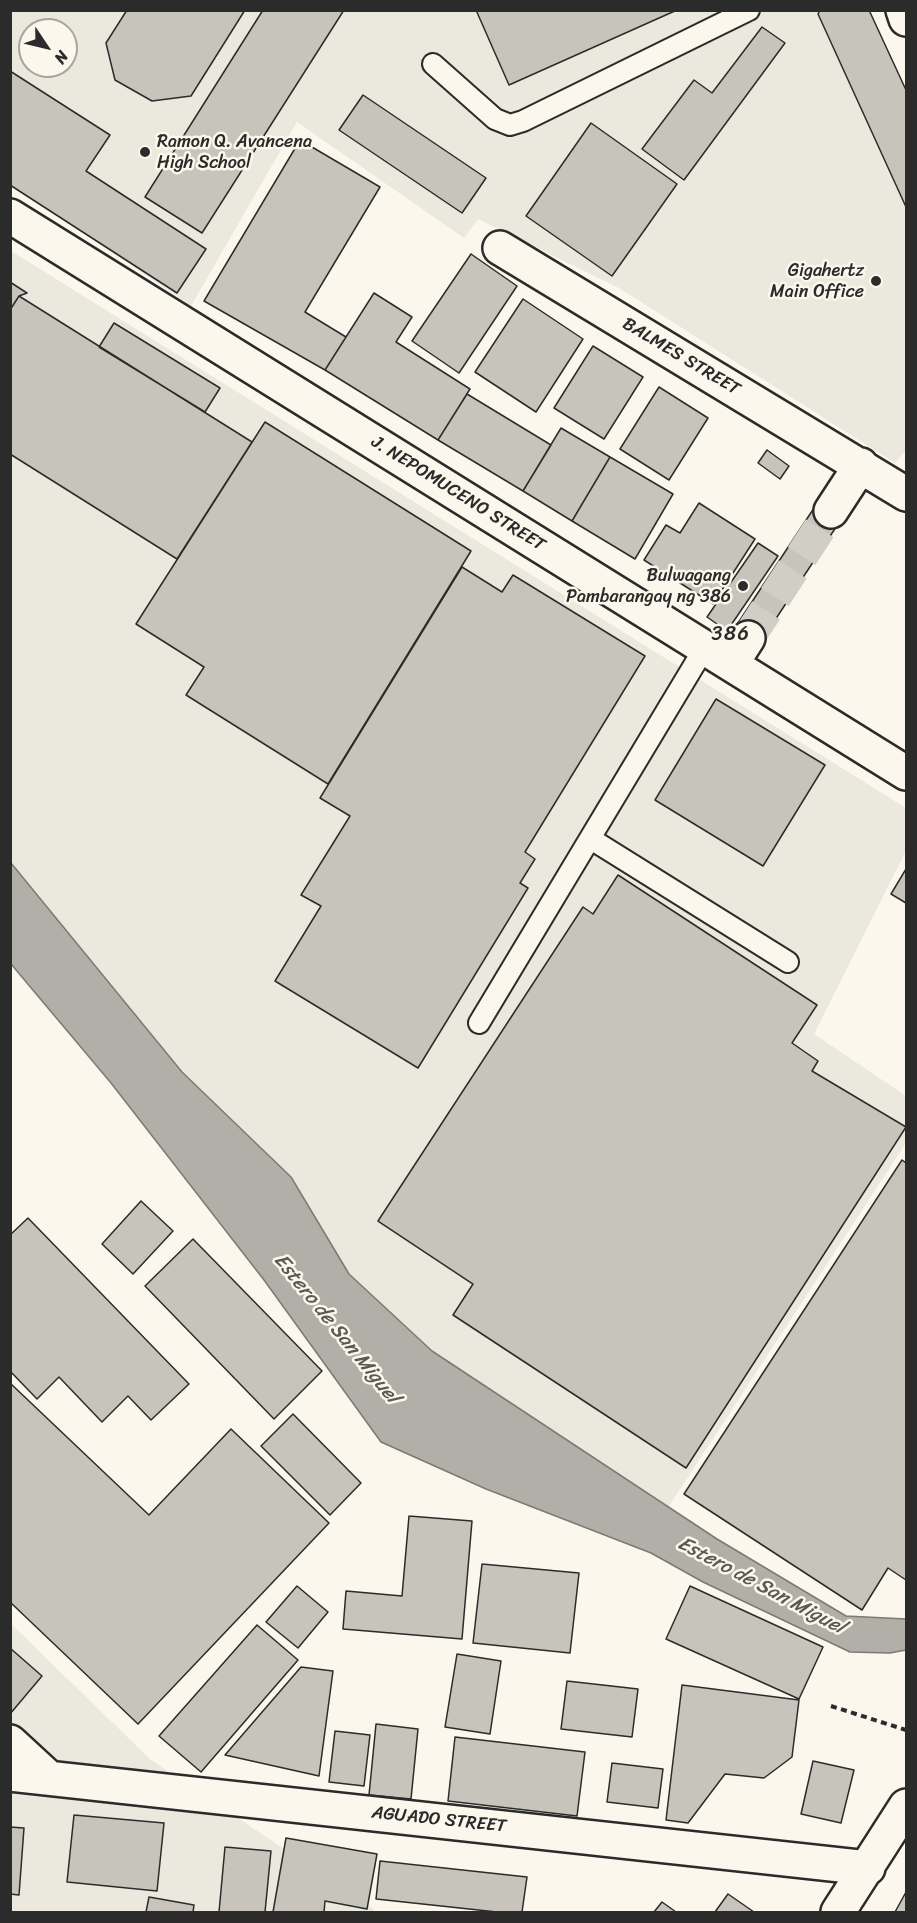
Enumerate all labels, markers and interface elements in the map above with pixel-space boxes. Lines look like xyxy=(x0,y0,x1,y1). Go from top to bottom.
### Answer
north arrow xyxy=(18,18,78,78)
text: N xyxy=(46,45,77,70)
place label: Ramon Q. Avancena High School xyxy=(157,131,312,174)
marker: Ramon Q. Avancena High School xyxy=(138,145,152,159)
place label: Gigahertz Main Office xyxy=(770,260,864,302)
marker: Gigahertz Main Office xyxy=(869,274,883,288)
street label: BALMES STREET xyxy=(618,313,744,401)
street label: J. NEPOMUCENO STREET xyxy=(367,432,549,556)
place label: Bulwagang Pambarangay ng 386 xyxy=(566,565,731,608)
marker: Bulwagang Pambarangay ng 386 xyxy=(736,579,750,593)
district label: 386 xyxy=(712,623,750,647)
water label: Estero de San Miguel xyxy=(268,1249,404,1409)
water label: Estero de San Miguel xyxy=(673,1532,849,1640)
street label: AGUADO STREET xyxy=(371,1802,507,1838)

